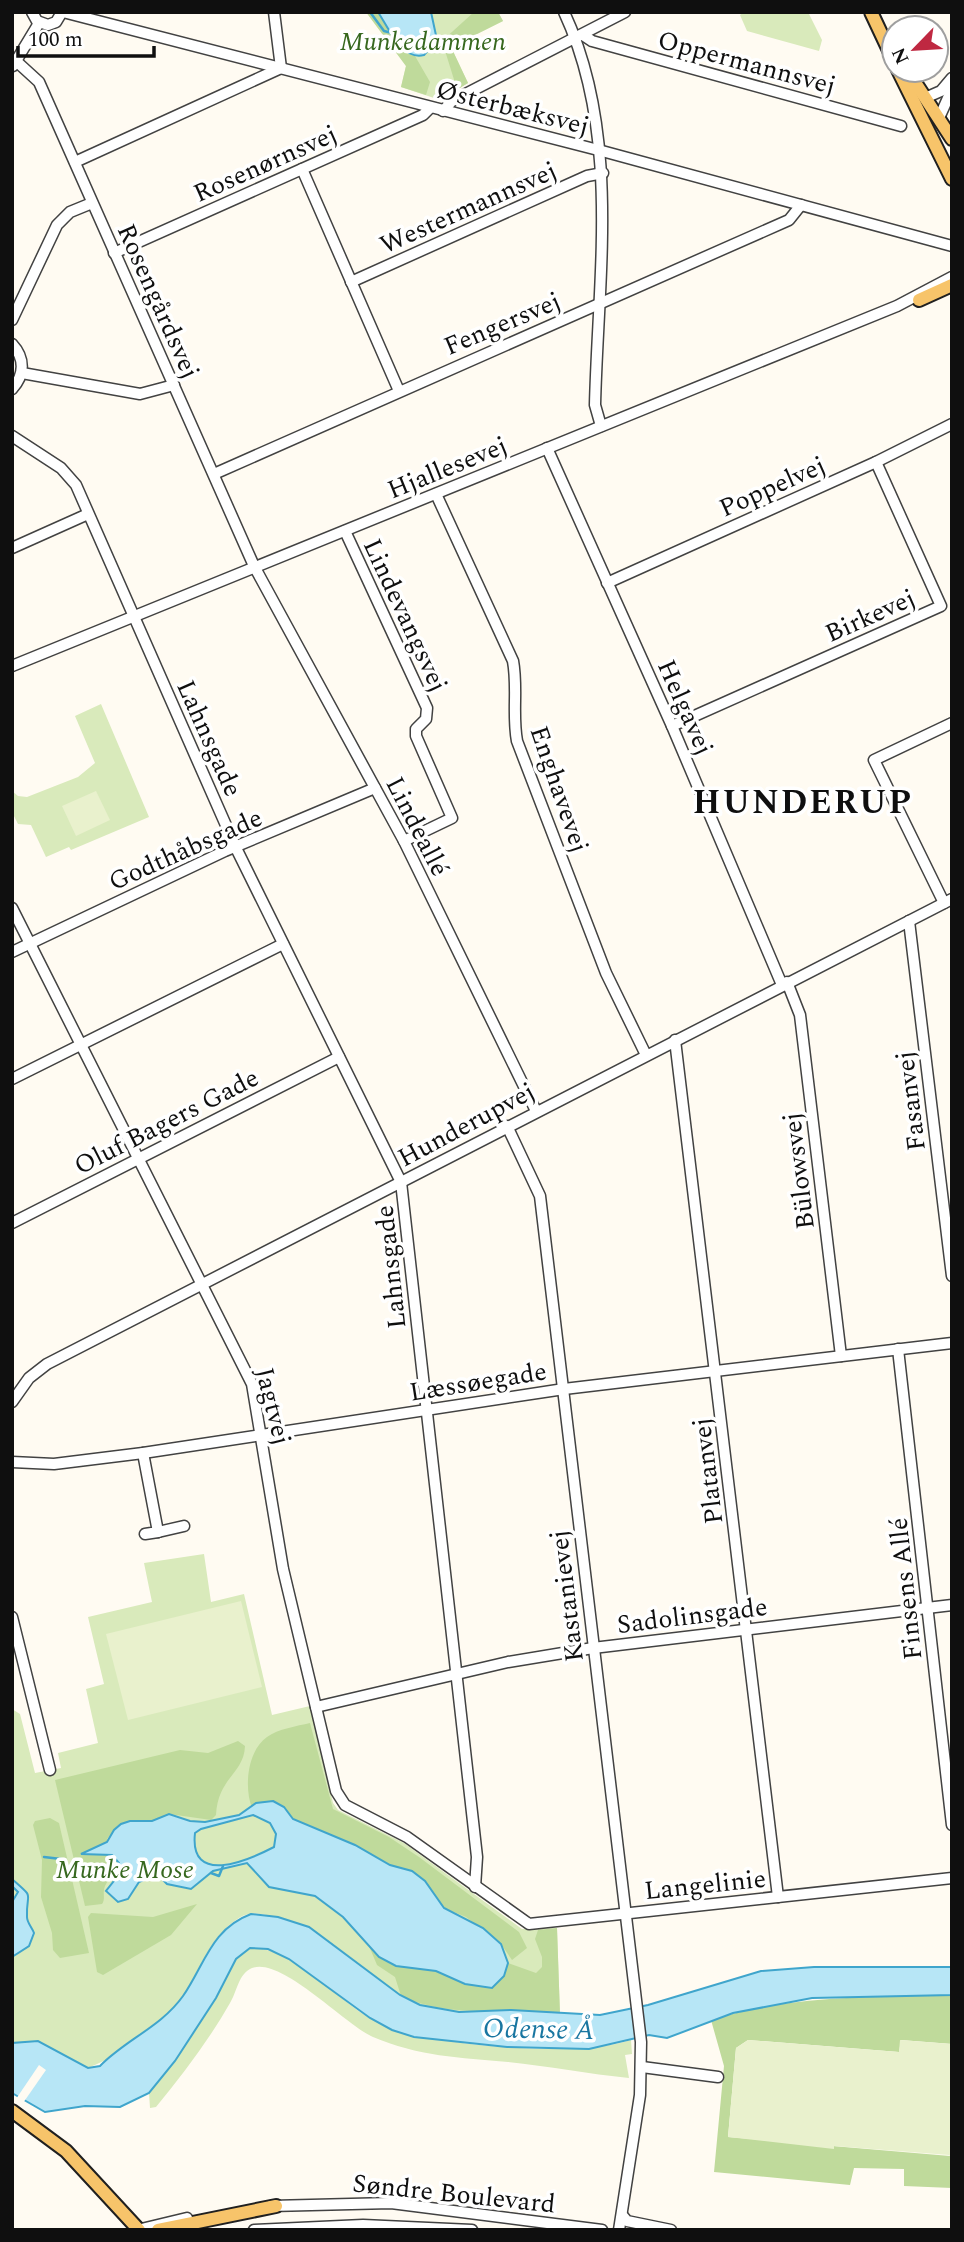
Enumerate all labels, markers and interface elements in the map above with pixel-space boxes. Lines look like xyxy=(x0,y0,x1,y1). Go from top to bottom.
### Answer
scale bar xyxy=(18,14,154,58)
north arrow xyxy=(880,14,950,84)
street label: Oppermannsvej xyxy=(653,20,840,106)
park label: Munkedammen xyxy=(340,22,506,62)
text: 100 m xyxy=(28,24,83,56)
text: N xyxy=(885,42,917,69)
street label: Østerbæksvej xyxy=(432,70,593,146)
street label: Rosenørnsvej xyxy=(187,114,344,214)
street label: Westermannsvej xyxy=(373,151,563,265)
street label: Rosengårdsvej xyxy=(106,217,210,385)
street label: Fengersvej xyxy=(437,281,567,367)
street label: Hjallesevej xyxy=(381,426,514,510)
street label: Poppelvej xyxy=(713,446,832,528)
street label: Lindevangsvej xyxy=(352,532,458,699)
street label: Birkevej xyxy=(819,578,922,654)
street label: Helgavej xyxy=(646,653,724,762)
street label: Lahnsgade xyxy=(166,674,253,803)
street label: Enghavevej xyxy=(519,720,599,858)
street label: Lindeallé xyxy=(375,770,459,883)
district label: HUNDERUP xyxy=(693,778,913,828)
street label: Godthåbsgade xyxy=(102,798,269,902)
street label: Fasanvej xyxy=(885,1049,937,1153)
street label: Oluf Bagers Gade xyxy=(67,1058,266,1186)
street label: Hunderupvej xyxy=(391,1072,542,1178)
street label: Bülowsvej xyxy=(772,1110,826,1232)
street label: Lahnsgade xyxy=(365,1203,417,1331)
street label: Læssøegade xyxy=(407,1351,550,1413)
street label: Jagtvej xyxy=(244,1363,302,1449)
street label: Platanvej xyxy=(682,1415,734,1526)
street label: Finsens Allé xyxy=(879,1516,933,1662)
street label: Kastanievej xyxy=(539,1528,595,1664)
street label: Sadolinsgade xyxy=(615,1587,770,1645)
park label: Munke Mose xyxy=(56,1850,194,1890)
street label: Langelinie xyxy=(642,1859,768,1911)
water label: Odense Å xyxy=(483,2007,595,2052)
street label: Søndre Boulevard xyxy=(351,2163,557,2225)

